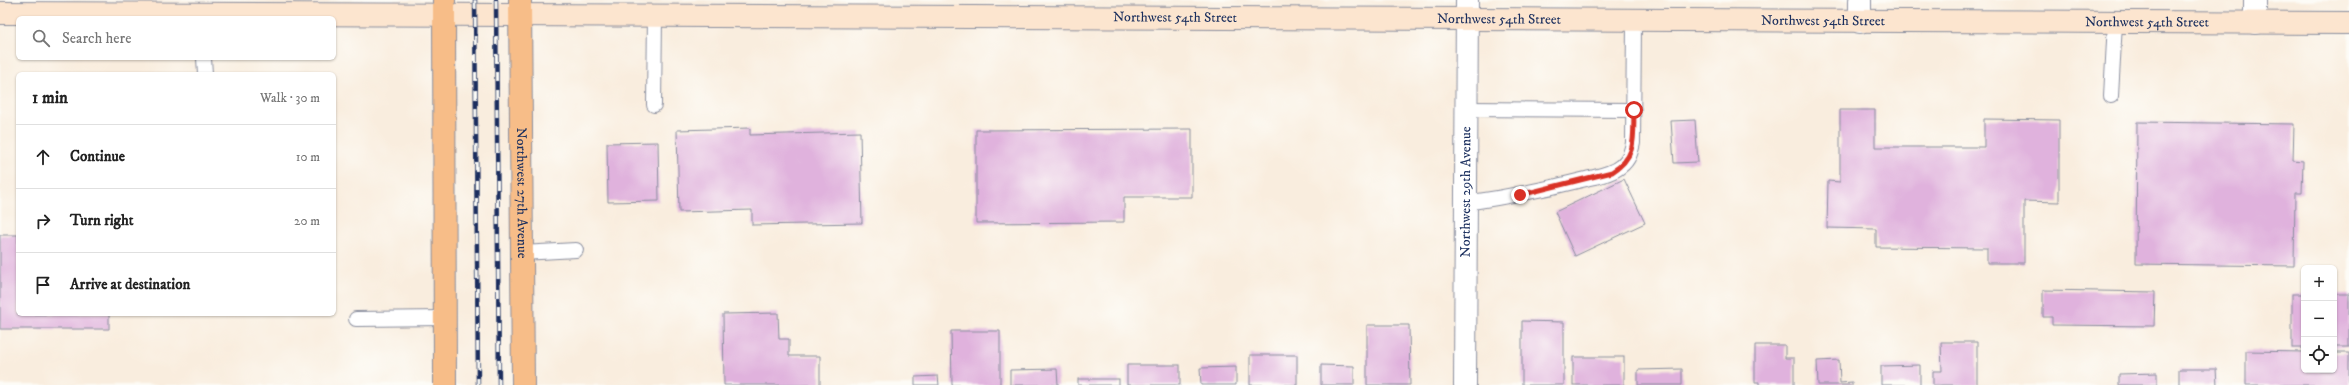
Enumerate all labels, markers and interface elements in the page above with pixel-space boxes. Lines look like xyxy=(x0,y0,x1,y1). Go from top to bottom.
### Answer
street label: Northwest 54th Street xyxy=(1113,8,1238,27)
street label: Northwest 54th Street xyxy=(1437,10,1562,29)
street label: Northwest 54th Street xyxy=(1761,12,1886,30)
street label: Northwest 54th Street xyxy=(2085,13,2210,32)
search box xyxy=(16,16,336,60)
icon: search xyxy=(30,27,52,49)
text: Search here xyxy=(62,29,131,48)
text: 1 min xyxy=(32,87,68,109)
text: Walk · 30 m xyxy=(260,90,320,106)
route start xyxy=(1625,101,1643,119)
street label: Northwest 29th Avenue xyxy=(1457,126,1475,258)
street label: Northwest 27th Avenue xyxy=(512,127,531,259)
icon: ahead xyxy=(32,146,54,168)
text: Continue xyxy=(70,147,125,166)
text: 10 m xyxy=(296,149,320,165)
route end xyxy=(1511,186,1529,204)
icon: right xyxy=(32,210,54,232)
text: Turn right xyxy=(70,211,133,230)
text: 20 m xyxy=(294,213,320,229)
map controls xyxy=(2301,265,2337,373)
button: + xyxy=(2301,265,2337,301)
icon: arrive xyxy=(32,274,54,296)
text: Arrive at destination xyxy=(70,275,190,294)
button: − xyxy=(2301,301,2337,337)
button: locate xyxy=(2301,337,2337,373)

